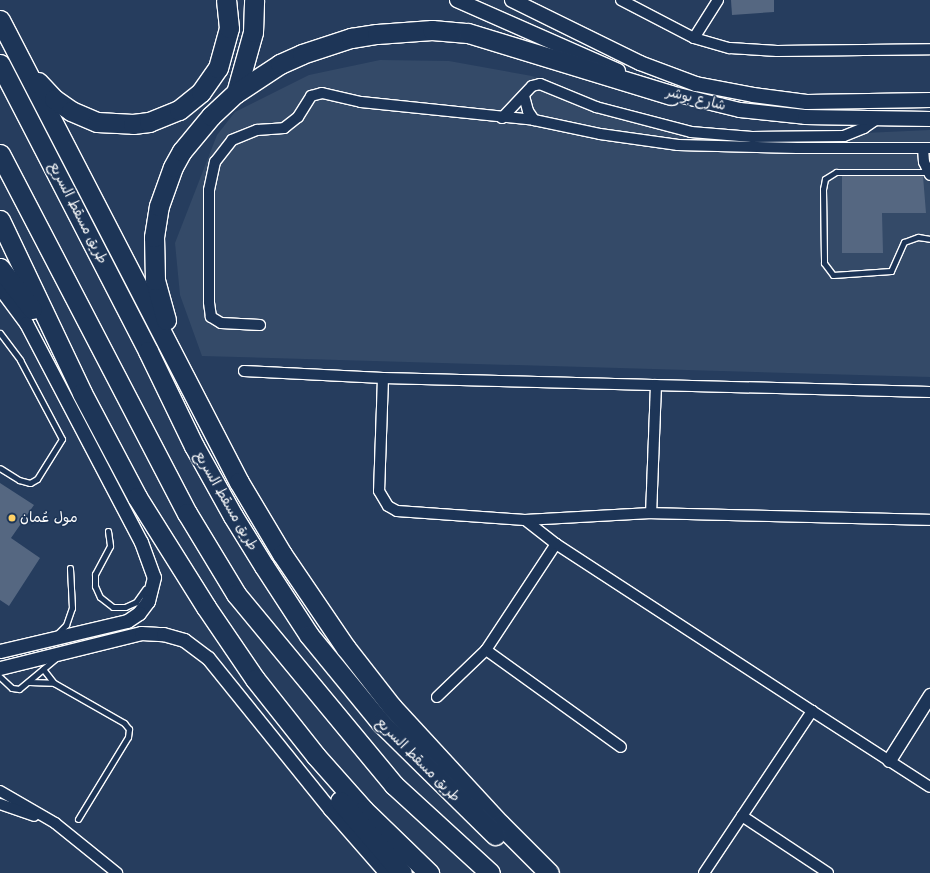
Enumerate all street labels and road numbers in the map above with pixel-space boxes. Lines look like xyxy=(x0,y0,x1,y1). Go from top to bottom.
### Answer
street label: شارع بوشر xyxy=(665,84,727,114)
street label: طريق مسقط السريع xyxy=(45,159,111,267)
street label: طريق مسقط السريع xyxy=(191,448,261,554)
street label: طريق مسقط السريع xyxy=(372,714,464,806)

